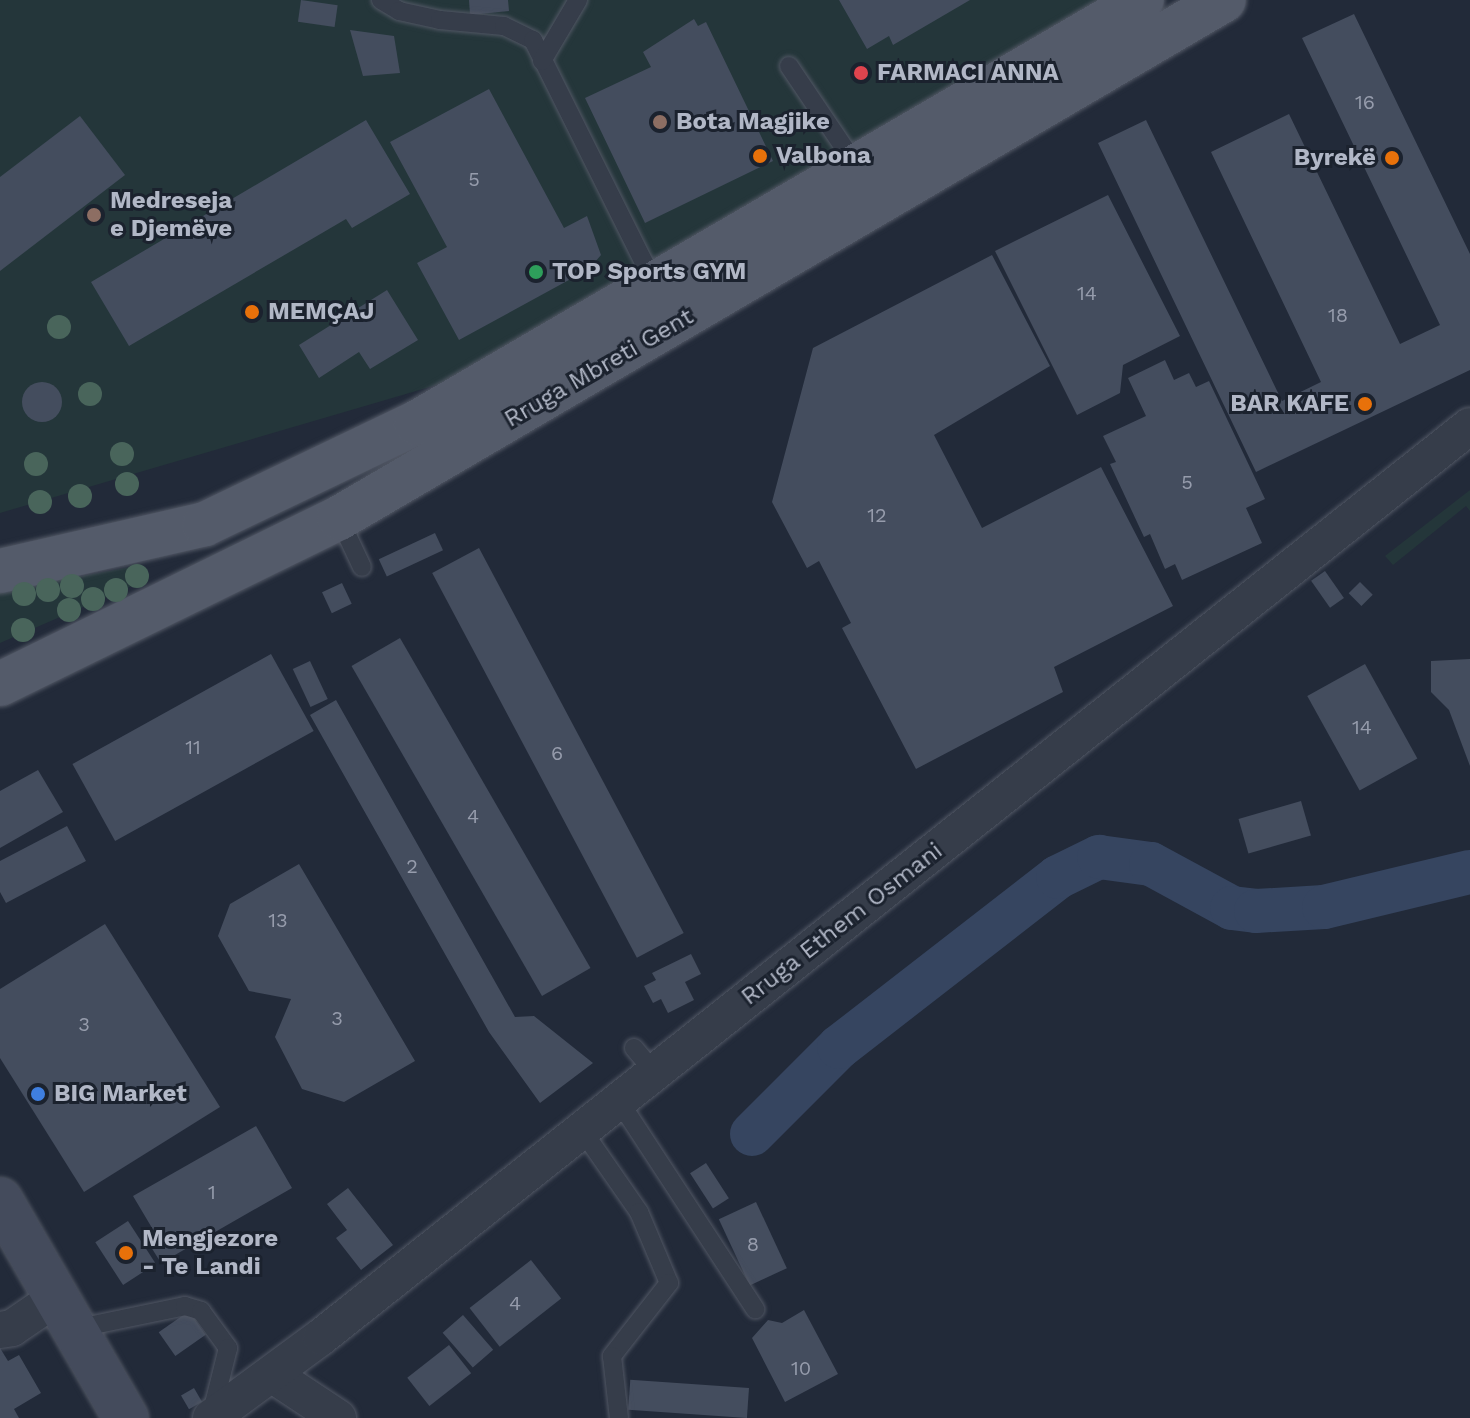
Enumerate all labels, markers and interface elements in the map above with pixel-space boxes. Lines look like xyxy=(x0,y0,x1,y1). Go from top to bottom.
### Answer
place label: FARMACI ANNA xyxy=(877,59,1059,87)
marker: FARMACI ANNA xyxy=(852,64,870,82)
house number: 16 xyxy=(1355,90,1375,114)
place label: Bota Magjike xyxy=(676,108,830,136)
marker: Bota Magjike xyxy=(651,113,669,131)
place label: Valbona xyxy=(776,142,871,170)
place label: Byrekë xyxy=(1294,144,1376,172)
marker: Valbona xyxy=(751,147,769,165)
marker: Byrekë xyxy=(1383,149,1401,167)
house number: 5 xyxy=(468,167,480,191)
place label: Medreseja e Djemëve xyxy=(110,187,232,243)
marker: Medreseja e Djemëve xyxy=(85,206,103,224)
place label: TOP Sports GYM xyxy=(552,258,747,286)
marker: TOP Sports GYM xyxy=(527,263,545,281)
house number: 14 xyxy=(1077,281,1097,305)
place label: MEMÇAJ xyxy=(268,298,374,326)
street label: Rruga Mbreti Gent xyxy=(499,302,699,434)
marker: MEMÇAJ xyxy=(243,303,261,321)
house number: 18 xyxy=(1328,303,1348,327)
place label: BAR KAFE xyxy=(1230,390,1349,418)
marker: BAR KAFE xyxy=(1356,395,1374,413)
house number: 5 xyxy=(1181,470,1193,494)
house number: 12 xyxy=(867,503,887,527)
house number: 14 xyxy=(1352,715,1372,739)
house number: 11 xyxy=(185,735,201,759)
house number: 6 xyxy=(551,741,563,765)
house number: 4 xyxy=(467,804,479,828)
street label: Rruga Ethem Osmani xyxy=(735,836,949,1012)
house number: 2 xyxy=(406,854,418,878)
house number: 13 xyxy=(268,908,288,932)
house number: 3 xyxy=(331,1006,343,1030)
house number: 3 xyxy=(78,1012,90,1036)
place label: BIG Market xyxy=(54,1080,187,1108)
marker: BIG Market xyxy=(29,1085,47,1103)
house number: 1 xyxy=(208,1180,216,1204)
place label: Mengjezore - Te Landi xyxy=(142,1225,278,1281)
house number: 8 xyxy=(747,1232,759,1256)
marker: Mengjezore - Te Landi xyxy=(117,1244,135,1262)
house number: 4 xyxy=(509,1291,521,1315)
house number: 10 xyxy=(791,1356,811,1380)

